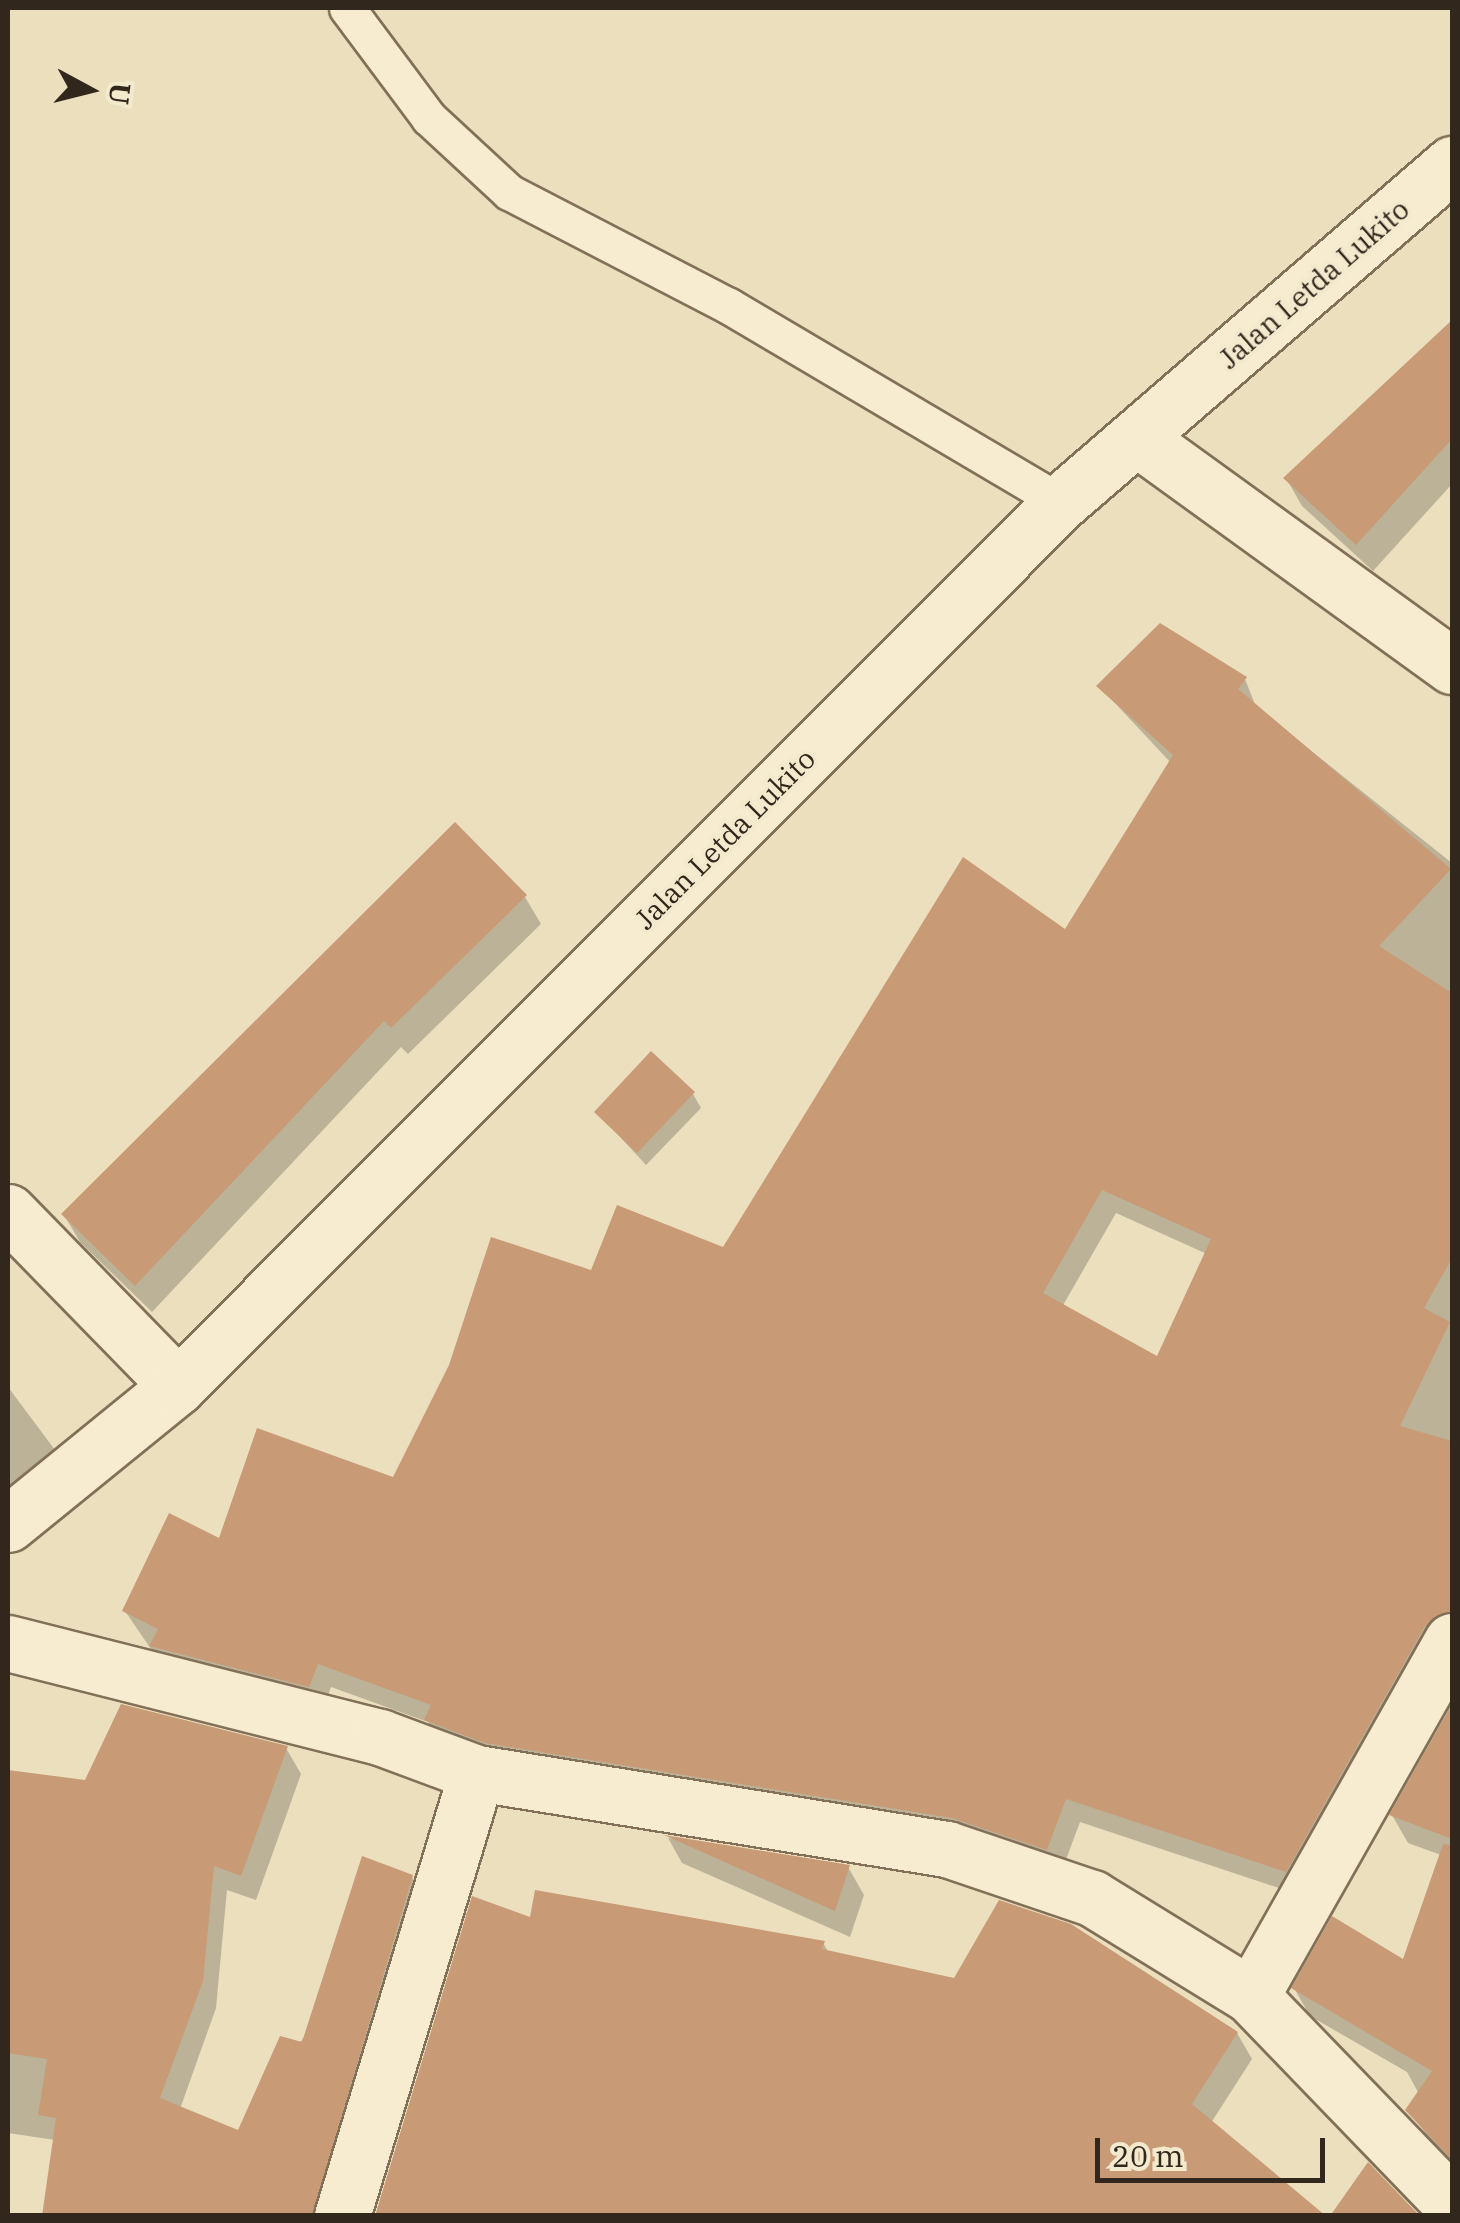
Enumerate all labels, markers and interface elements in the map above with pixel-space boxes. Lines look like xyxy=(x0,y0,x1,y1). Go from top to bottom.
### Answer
north arrow xyxy=(40,40,140,140)
text: U xyxy=(101,81,140,107)
street label: Jalan Letda Lukito xyxy=(1212,192,1416,376)
street label: Jalan Letda Lukito xyxy=(628,742,822,936)
scale bar xyxy=(1100,2118,1330,2180)
text: 20 m xyxy=(1112,2136,1184,2175)

